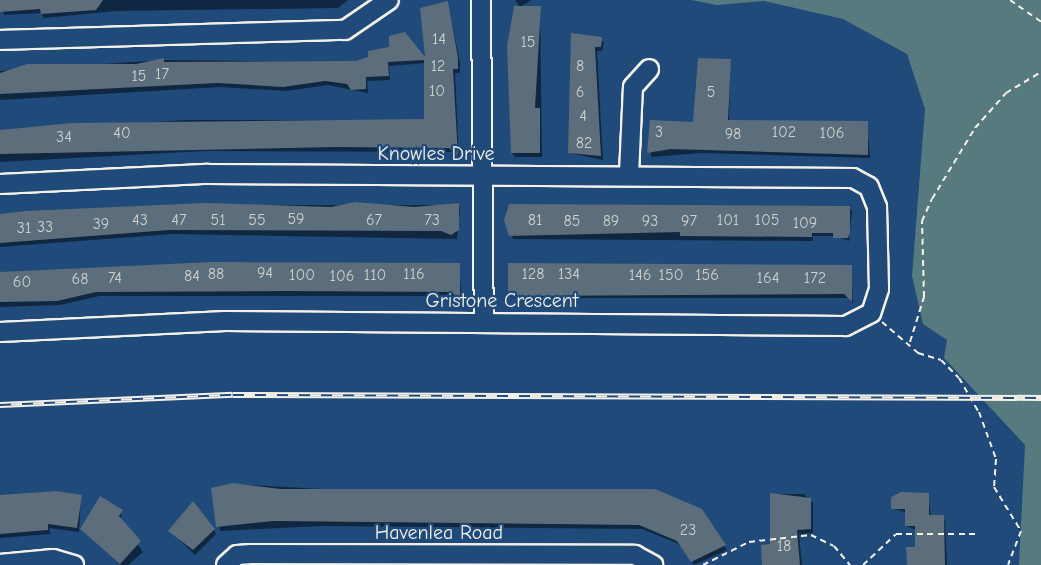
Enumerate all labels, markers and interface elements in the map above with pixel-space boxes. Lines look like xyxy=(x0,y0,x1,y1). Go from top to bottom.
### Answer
house number: 14 xyxy=(432,29,446,49)
house number: 15 xyxy=(520,32,536,52)
house number: 12 xyxy=(431,56,445,76)
house number: 8 xyxy=(576,56,584,76)
house number: 17 xyxy=(155,64,169,84)
house number: 15 xyxy=(131,66,147,86)
house number: 10 xyxy=(429,81,445,101)
house number: 6 xyxy=(576,82,584,102)
house number: 5 xyxy=(707,82,715,102)
house number: 4 xyxy=(579,106,587,126)
house number: 3 xyxy=(655,122,663,142)
house number: 102 xyxy=(772,122,796,142)
house number: 40 xyxy=(113,123,131,143)
house number: 106 xyxy=(820,123,844,143)
house number: 98 xyxy=(725,124,741,144)
house number: 34 xyxy=(56,127,72,147)
house number: 82 xyxy=(576,133,592,153)
street label: Knowles Drive xyxy=(377,141,495,165)
house number: 59 xyxy=(287,209,305,229)
house number: 43 xyxy=(132,210,148,230)
house number: 47 xyxy=(171,210,187,230)
house number: 51 xyxy=(210,210,226,230)
house number: 55 xyxy=(248,210,266,230)
house number: 67 xyxy=(366,210,382,230)
house number: 73 xyxy=(424,210,440,230)
house number: 81 xyxy=(528,210,542,230)
house number: 101 xyxy=(717,210,739,230)
house number: 105 xyxy=(755,210,779,230)
house number: 85 xyxy=(564,211,580,231)
house number: 89 xyxy=(603,211,619,231)
house number: 93 xyxy=(642,211,658,231)
house number: 97 xyxy=(681,211,697,231)
house number: 109 xyxy=(793,213,817,233)
house number: 39 xyxy=(93,214,109,234)
house number: 33 xyxy=(37,217,53,237)
house number: 31 xyxy=(17,218,31,238)
house number: 94 xyxy=(257,263,273,283)
house number: 88 xyxy=(208,264,224,284)
house number: 116 xyxy=(403,264,425,284)
house number: 128 xyxy=(522,264,544,284)
house number: 134 xyxy=(558,264,580,284)
house number: 100 xyxy=(289,265,315,285)
house number: 110 xyxy=(364,265,386,285)
house number: 146 xyxy=(629,265,651,285)
house number: 150 xyxy=(659,265,683,285)
house number: 156 xyxy=(695,265,719,285)
house number: 84 xyxy=(184,266,200,286)
house number: 106 xyxy=(330,266,354,286)
house number: 74 xyxy=(108,268,122,288)
house number: 164 xyxy=(757,268,779,288)
house number: 172 xyxy=(804,268,826,288)
house number: 68 xyxy=(72,269,88,289)
house number: 60 xyxy=(13,272,31,292)
street label: Gristone Crescent xyxy=(425,288,579,312)
street label: Havenlea Road xyxy=(375,520,503,544)
house number: 23 xyxy=(680,520,696,540)
house number: 18 xyxy=(777,536,791,556)

